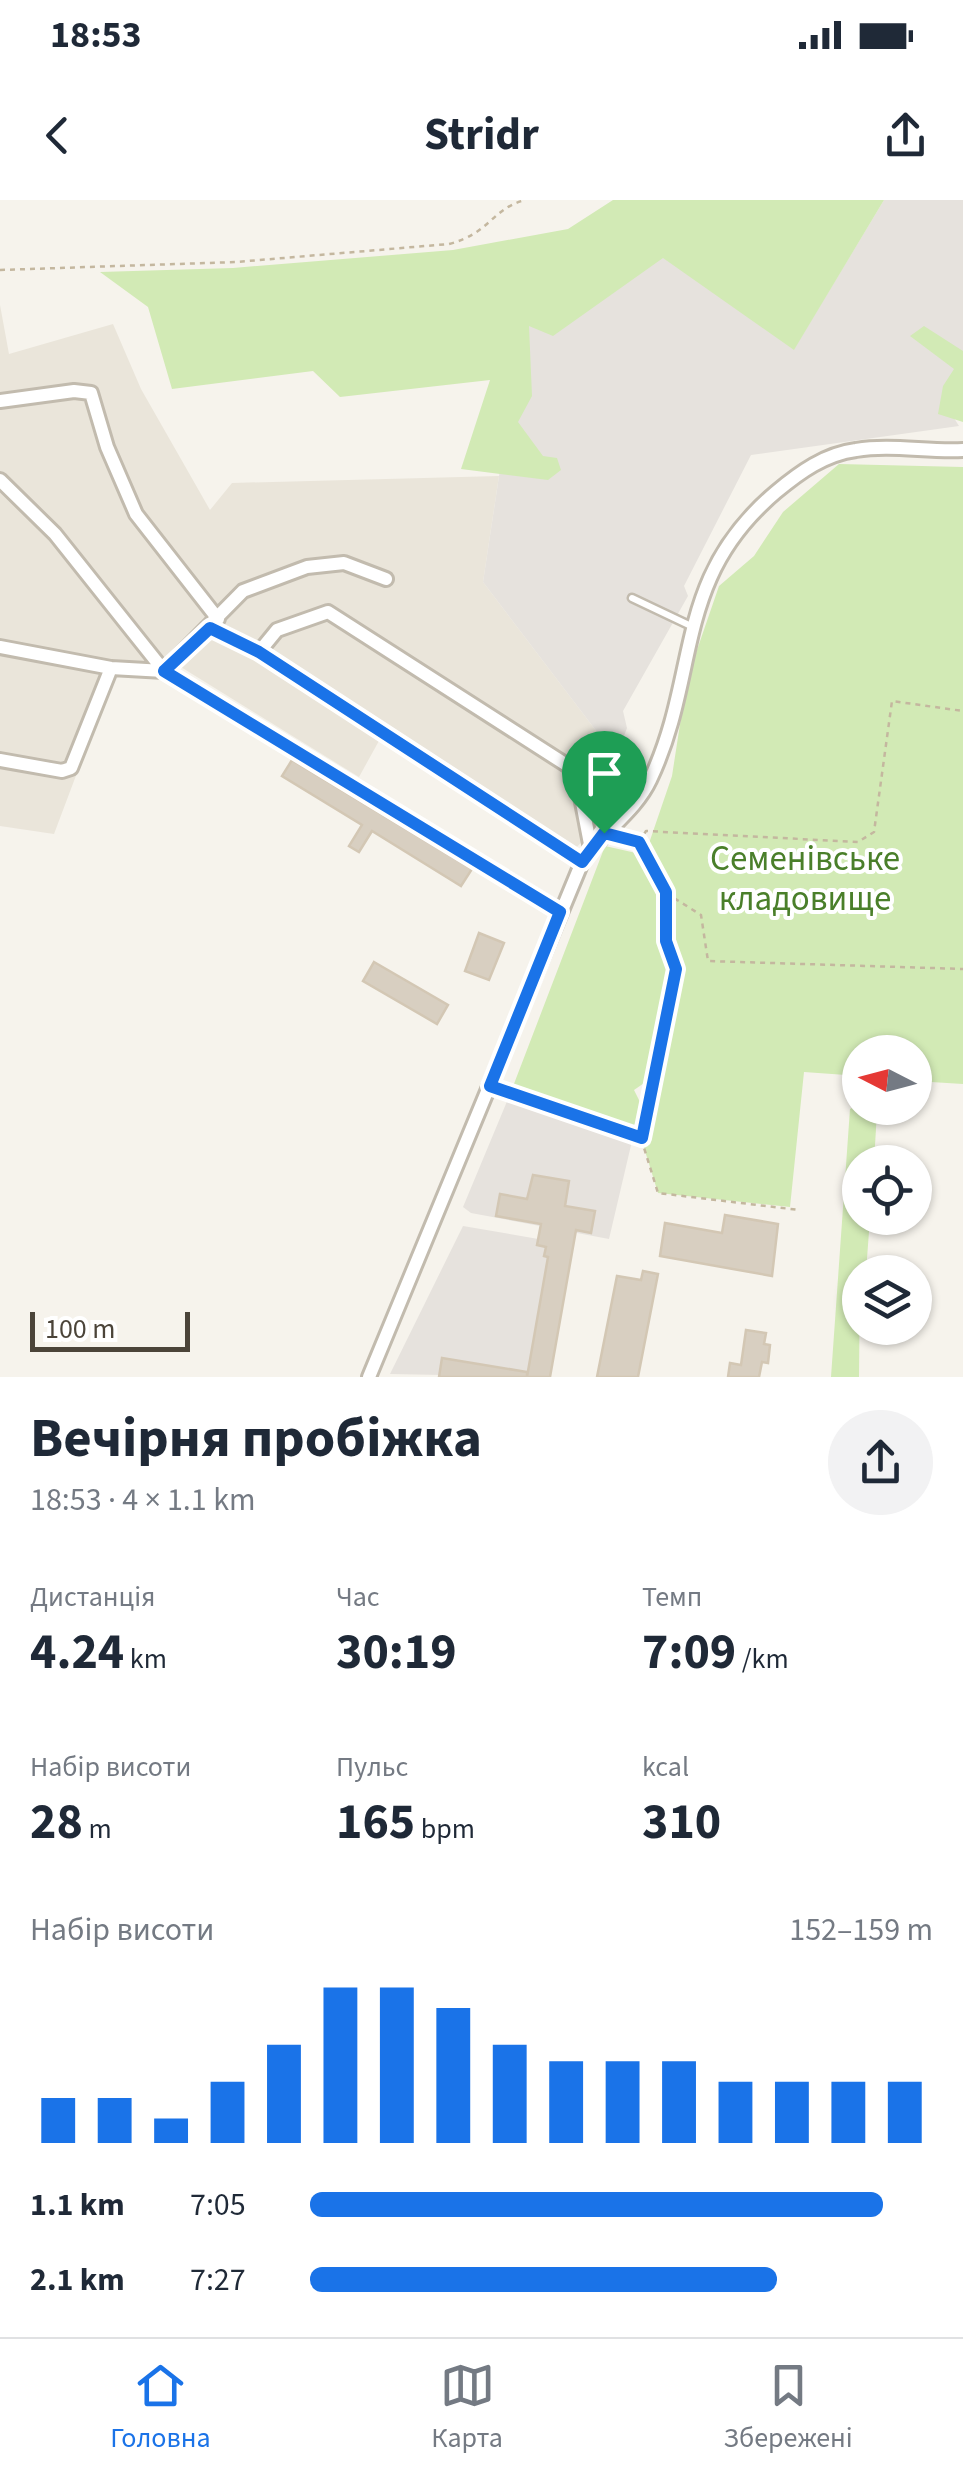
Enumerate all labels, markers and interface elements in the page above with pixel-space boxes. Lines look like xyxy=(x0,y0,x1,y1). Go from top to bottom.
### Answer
text: 18:53 xyxy=(50,8,142,62)
text: Stridr xyxy=(424,103,539,167)
icon: back xyxy=(30,108,85,163)
icon: share xyxy=(878,108,933,163)
pin xyxy=(562,731,647,834)
icon: arrive xyxy=(577,746,632,801)
park label: Семенівське кладовище xyxy=(710,834,900,924)
north arrow xyxy=(842,1035,932,1125)
map controls xyxy=(842,1035,932,1345)
button: locate xyxy=(842,1145,932,1235)
button: layers xyxy=(842,1255,932,1345)
scale bar xyxy=(30,1307,190,1352)
text: 100 m xyxy=(45,1309,116,1349)
text: Вечірня пробіжка xyxy=(30,1400,482,1478)
button: share xyxy=(828,1410,933,1515)
text: 18:53 · 4 × 1.1 km xyxy=(30,1477,256,1523)
text: Дистанція xyxy=(30,1577,155,1617)
text: Час xyxy=(336,1577,380,1617)
text: Темп xyxy=(642,1577,702,1617)
text: 4.24 xyxy=(30,1617,124,1688)
text: 30:19 xyxy=(336,1617,457,1688)
text: 7:09 xyxy=(642,1617,736,1688)
text: km xyxy=(124,1639,167,1679)
text: /km xyxy=(736,1639,789,1679)
text: Набір висоти xyxy=(30,1747,191,1787)
text: Пульс xyxy=(336,1747,408,1787)
text: kcal xyxy=(642,1747,689,1787)
text: 28 xyxy=(30,1787,83,1858)
text: 165 xyxy=(336,1787,415,1858)
text: 310 xyxy=(642,1787,721,1858)
text: m xyxy=(83,1809,112,1849)
text: bpm xyxy=(415,1809,475,1849)
text: Набір висоти xyxy=(30,1907,214,1953)
text: 152–159 m xyxy=(789,1907,933,1953)
text: 1.1 km xyxy=(30,2182,125,2228)
text: 7:05 xyxy=(190,2182,246,2228)
text: 2.1 km xyxy=(30,2257,125,2303)
text: 7:27 xyxy=(190,2257,246,2303)
tab: Головна xyxy=(110,2358,211,2458)
tab: Карта xyxy=(431,2358,503,2458)
tab: Збережені xyxy=(724,2358,853,2458)

